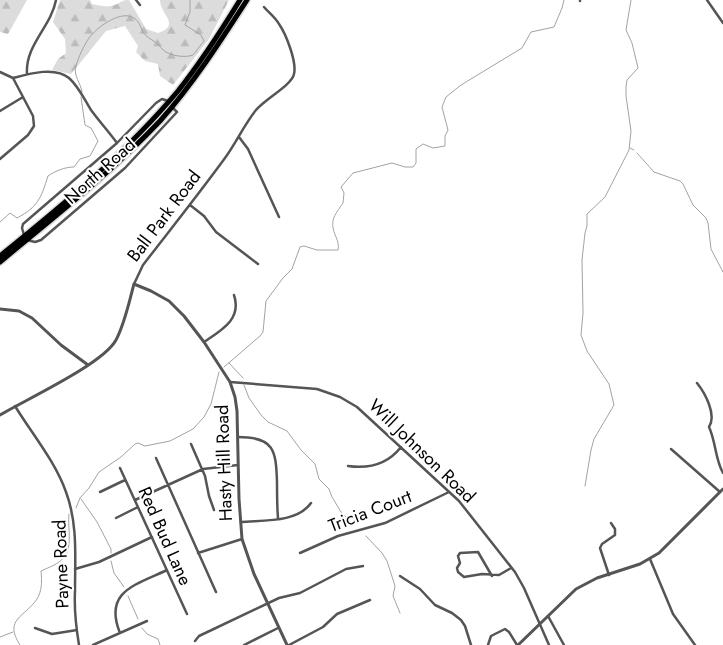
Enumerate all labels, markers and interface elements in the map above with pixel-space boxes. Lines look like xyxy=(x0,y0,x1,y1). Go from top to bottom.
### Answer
street label: North Road xyxy=(59,132,141,210)
street label: Ball Park Road xyxy=(121,165,207,267)
street label: Will Johnson Road xyxy=(363,393,481,509)
street label: Hasty Hill Road xyxy=(209,404,239,522)
street label: Red Bud Lane xyxy=(132,482,198,590)
street label: Tricia Court xyxy=(325,483,416,539)
street label: Payne Road xyxy=(46,519,76,609)

